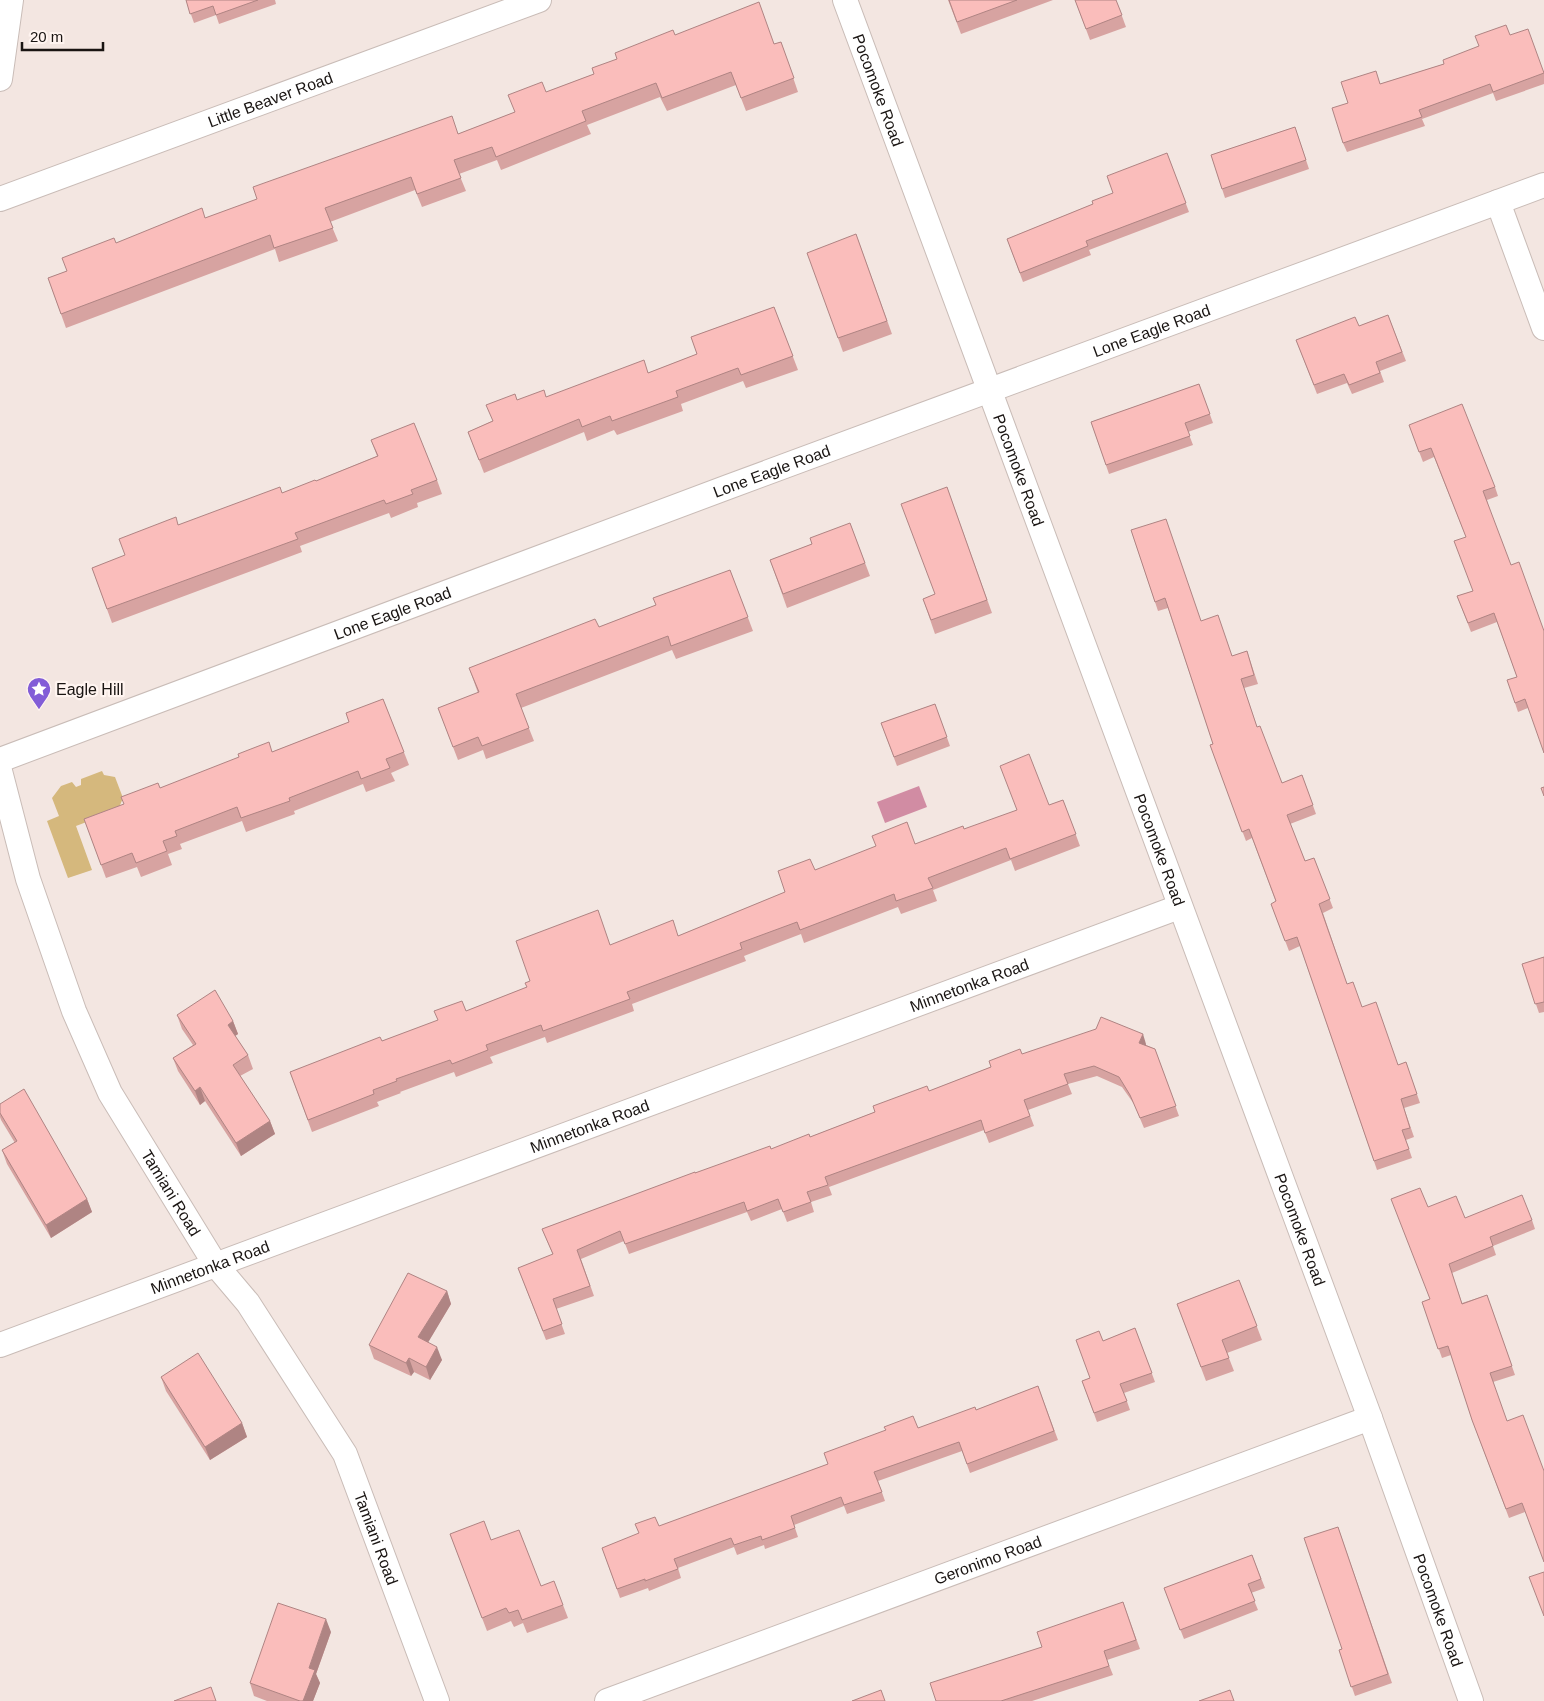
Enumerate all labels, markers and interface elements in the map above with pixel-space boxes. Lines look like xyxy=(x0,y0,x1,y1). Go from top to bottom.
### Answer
scale bar xyxy=(22,20,104,52)
text: 20 m xyxy=(30,28,63,45)
street label: Pocomoke Road xyxy=(850,32,907,148)
street label: Little Beaver Road xyxy=(205,68,335,130)
street label: Lone Eagle Road xyxy=(1090,301,1212,360)
street label: Pocomoke Road xyxy=(990,411,1047,528)
street label: Lone Eagle Road xyxy=(711,441,833,500)
street label: Lone Eagle Road xyxy=(331,583,453,643)
place icon: Eagle Hill xyxy=(26,676,52,710)
place label: Eagle Hill xyxy=(56,681,124,698)
street label: Pocomoke Road xyxy=(1131,791,1188,908)
street label: Minnetonka Road xyxy=(907,955,1031,1015)
street label: Minnetonka Road xyxy=(528,1096,651,1156)
street label: Tamiani Road xyxy=(138,1147,204,1239)
street label: Pocomoke Road xyxy=(1272,1171,1329,1288)
street label: Minnetonka Road xyxy=(148,1237,272,1297)
street label: Tamiani Road xyxy=(351,1489,401,1587)
street label: Geronimo Road xyxy=(932,1532,1044,1587)
street label: Pocomoke Road xyxy=(1411,1551,1466,1669)

